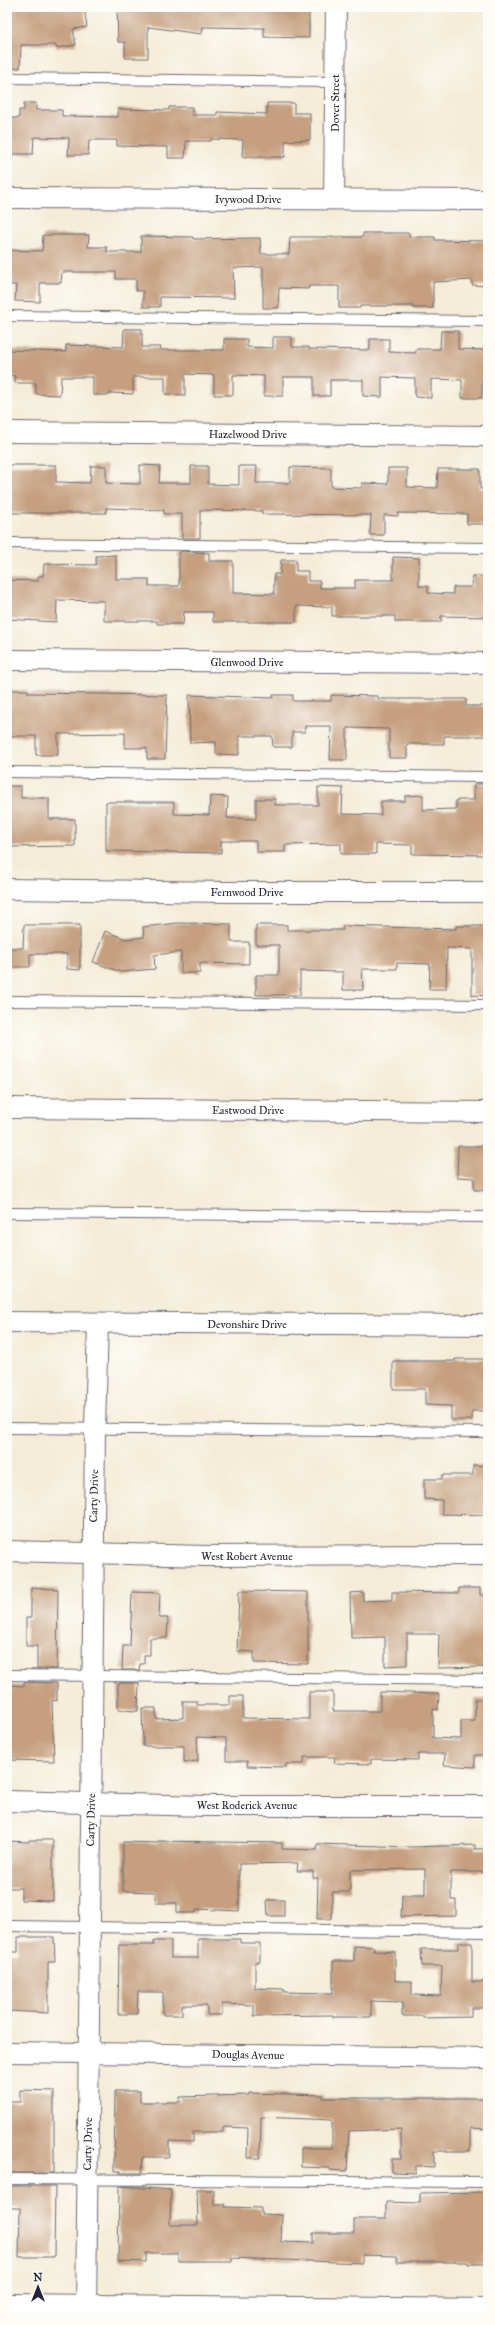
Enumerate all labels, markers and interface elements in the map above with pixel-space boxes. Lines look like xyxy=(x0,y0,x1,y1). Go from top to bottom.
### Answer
street label: Dover Street xyxy=(329,74,342,132)
street label: Ivywood Drive xyxy=(215,193,282,206)
street label: Hazelwood Drive xyxy=(209,428,288,441)
street label: Glenwood Drive xyxy=(210,656,284,669)
street label: Fernwood Drive xyxy=(210,886,284,899)
street label: Eastwood Drive xyxy=(212,1104,284,1117)
street label: Devonshire Drive xyxy=(207,1318,287,1331)
street label: Carty Drive xyxy=(87,1469,101,1523)
street label: West Robert Avenue xyxy=(201,1550,293,1563)
street label: Carty Drive xyxy=(84,1793,98,1847)
street label: West Roderick Avenue xyxy=(197,1799,298,1812)
street label: Douglas Avenue xyxy=(212,2048,285,2062)
street label: Carty Drive xyxy=(81,2117,95,2171)
north arrow xyxy=(18,2267,58,2307)
text: N xyxy=(33,2271,43,2284)

